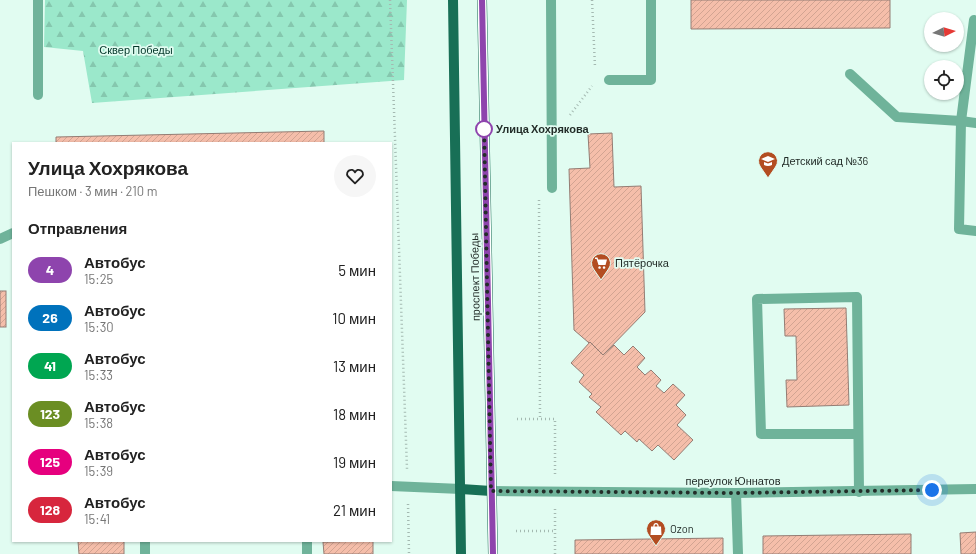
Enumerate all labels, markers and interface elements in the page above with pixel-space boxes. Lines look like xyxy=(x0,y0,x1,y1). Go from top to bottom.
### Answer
north arrow xyxy=(924,12,964,52)
map controls xyxy=(924,12,964,100)
park label: Сквер Победы xyxy=(99,43,173,56)
button: locate xyxy=(924,60,964,100)
marker: Улица Хохрякова xyxy=(475,120,493,138)
place label: Улица Хохрякова xyxy=(496,122,590,135)
school or university icon: Детский сад №36 xyxy=(757,150,779,178)
place label: Детский сад №36 xyxy=(782,154,869,167)
button: heart xyxy=(334,155,376,197)
text: Улица Хохрякова xyxy=(28,156,188,179)
text: Пешком · 3 мин · 210 m xyxy=(28,183,158,199)
text: Отправления xyxy=(28,219,127,237)
street label: проспект Победы xyxy=(467,233,482,321)
supermarket icon: Пятёрочка xyxy=(590,252,612,280)
text: Автобус xyxy=(84,253,146,271)
place label: Пятёрочка xyxy=(615,256,670,269)
text: 4 xyxy=(46,261,54,278)
text: 5 мин xyxy=(338,261,376,279)
text: 15:25 xyxy=(84,271,113,287)
text: Автобус xyxy=(84,301,146,319)
text: 26 xyxy=(42,309,58,326)
text: 10 мин xyxy=(332,309,376,327)
text: 15:30 xyxy=(84,319,114,335)
text: Автобус xyxy=(84,349,146,367)
text: 41 xyxy=(44,357,56,374)
text: 13 мин xyxy=(333,357,376,375)
text: 15:33 xyxy=(84,367,113,383)
text: Автобус xyxy=(84,397,146,415)
text: 123 xyxy=(40,405,60,422)
text: 18 мин xyxy=(333,405,376,423)
text: 15:38 xyxy=(84,415,113,431)
text: Автобус xyxy=(84,445,146,463)
text: 125 xyxy=(40,453,60,470)
text: 19 мин xyxy=(333,453,376,471)
text: 15:39 xyxy=(84,463,113,479)
street label: переулок Юннатов xyxy=(685,474,781,487)
your location xyxy=(922,480,942,500)
text: Автобус xyxy=(84,493,146,511)
text: 128 xyxy=(40,501,60,518)
text: 21 мин xyxy=(333,501,376,519)
text: 15:41 xyxy=(84,511,110,527)
shop icon: Ozon xyxy=(645,518,667,546)
place label: Ozon xyxy=(670,522,694,535)

